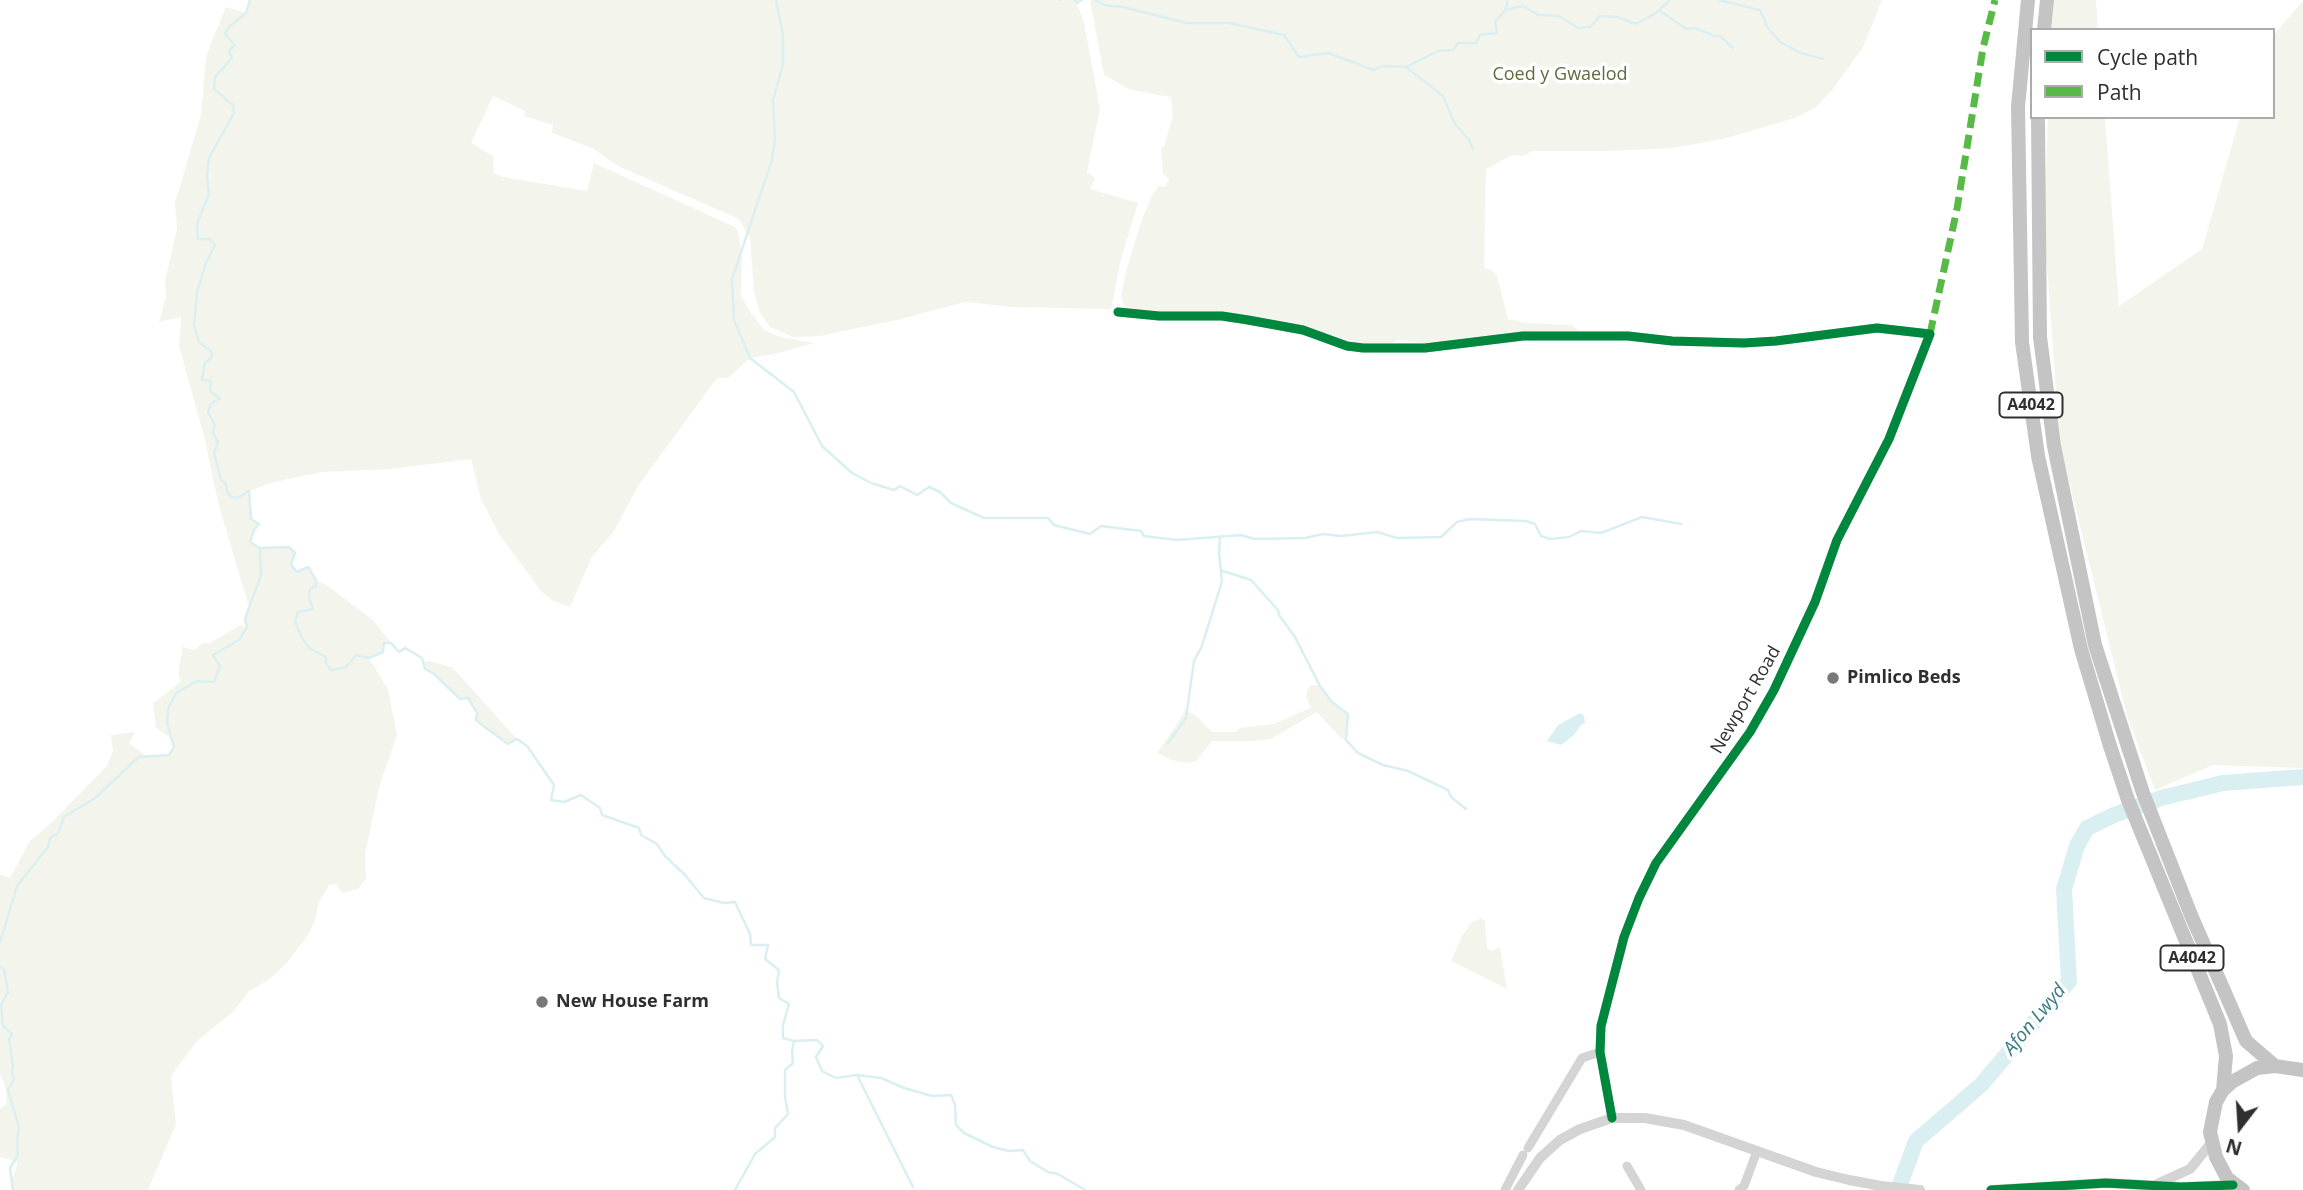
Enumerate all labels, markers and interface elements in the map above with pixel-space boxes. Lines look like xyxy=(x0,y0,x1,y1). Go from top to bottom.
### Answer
legend xyxy=(2030,28,2275,119)
text: Cycle path xyxy=(2097,43,2198,71)
park label: Coed y Gwaelod xyxy=(1492,64,1628,86)
text: Path xyxy=(2097,78,2142,106)
road number: A4042 xyxy=(2000,392,2062,418)
street label: Newport Road xyxy=(1706,642,1786,758)
place label: Pimlico Beds xyxy=(1847,667,1961,689)
marker: Pimlico Beds xyxy=(1825,670,1841,686)
road number: A4042 xyxy=(2160,946,2224,970)
water label: Afon Lwyd xyxy=(1999,980,2071,1060)
place label: New House Farm xyxy=(556,991,709,1013)
marker: New House Farm xyxy=(534,994,550,1010)
north arrow xyxy=(2205,1092,2275,1162)
text: N xyxy=(2223,1132,2245,1162)

